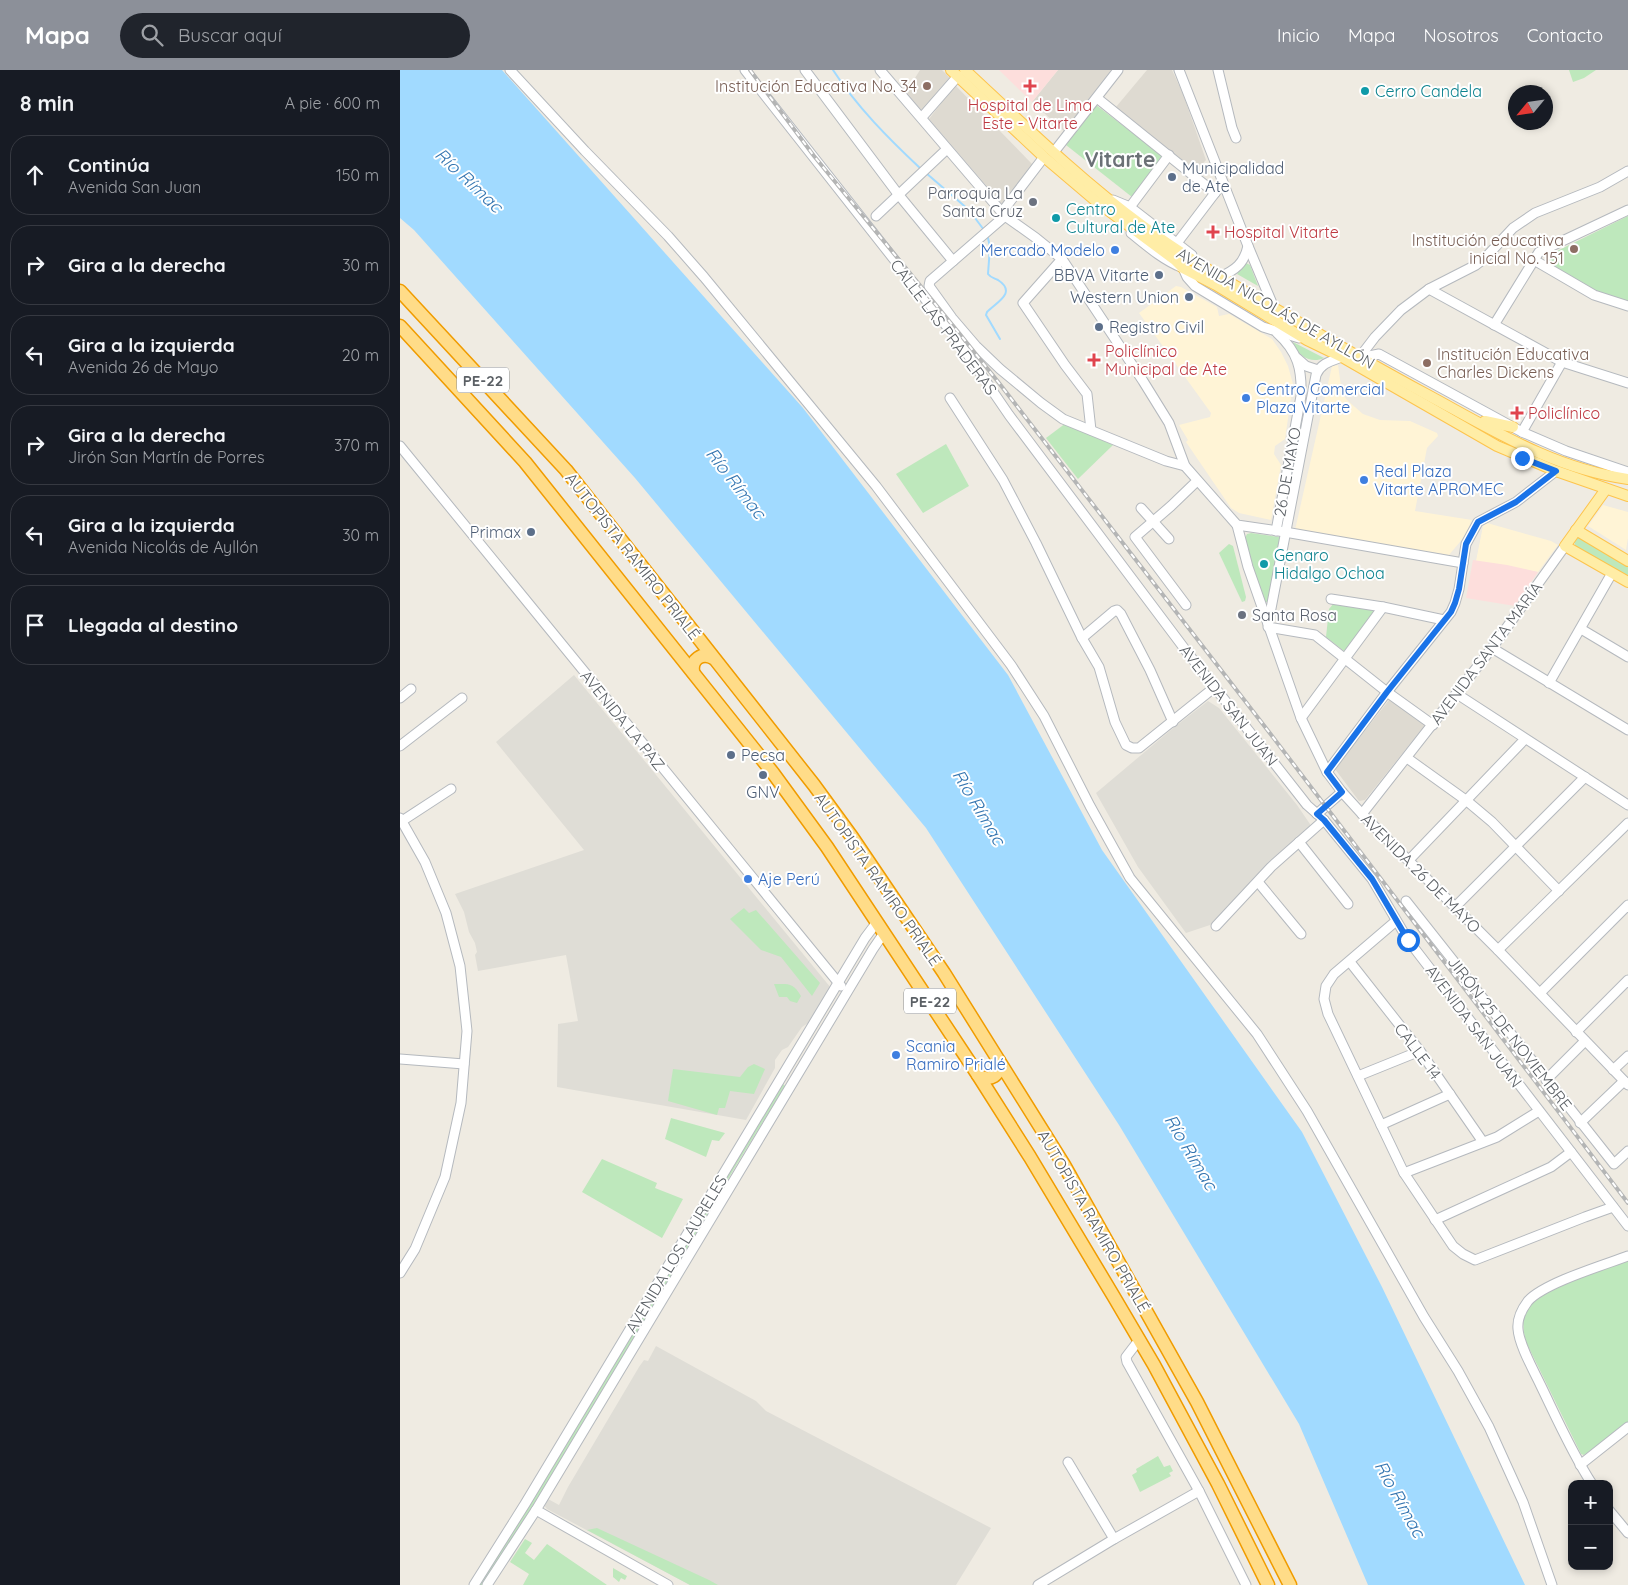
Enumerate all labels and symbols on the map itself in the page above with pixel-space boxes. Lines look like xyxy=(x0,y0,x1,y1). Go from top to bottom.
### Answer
place label: Institución Educativa No. 34 xyxy=(715,76,917,96)
marker: Hospital de Lima Este - Vitarte xyxy=(1023,79,1037,93)
marker: Institución Educativa No. 34 xyxy=(921,80,933,92)
place label: Cerro Candela xyxy=(1375,81,1482,101)
marker: Cerro Candela xyxy=(1359,85,1371,97)
north arrow xyxy=(1508,85,1553,130)
place label: Hospital de Lima Este - Vitarte xyxy=(968,95,1092,133)
water label: Río Rímac xyxy=(430,143,509,218)
district label: Vitarte xyxy=(1085,146,1155,172)
place label: Municipalidad de Ate xyxy=(1182,158,1284,196)
marker: Municipalidad de Ate xyxy=(1166,171,1178,183)
place label: Parroquia La Santa Cruz xyxy=(928,183,1023,221)
marker: Parroquia La Santa Cruz xyxy=(1027,196,1039,208)
place label: Centro Cultural de Ate xyxy=(1066,199,1175,237)
marker: Centro Cultural de Ate xyxy=(1050,212,1062,224)
place label: Hospital Vitarte xyxy=(1224,222,1339,242)
marker: Hospital Vitarte xyxy=(1206,225,1220,239)
place label: Institución educativa inicial No. 151 xyxy=(1412,230,1564,268)
place label: Mercado Modelo xyxy=(980,240,1105,260)
street label: AVENIDA NICOLÁS DE AYLLÓN xyxy=(1173,243,1379,373)
marker: Institución educativa inicial No. 151 xyxy=(1568,243,1580,255)
marker: Mercado Modelo xyxy=(1109,244,1121,256)
street label: CALLE LAS PRADERAS xyxy=(886,255,1002,399)
place label: BBVA Vitarte xyxy=(1054,265,1149,285)
marker: BBVA Vitarte xyxy=(1153,269,1165,281)
place label: Western Union xyxy=(1070,287,1179,307)
marker: Western Union xyxy=(1183,291,1195,303)
place label: Registro Civil xyxy=(1109,317,1204,337)
marker: Registro Civil xyxy=(1093,321,1105,333)
place label: Policlínico Municipal de Ate xyxy=(1105,341,1227,379)
place label: Institución Educativa Charles Dickens xyxy=(1437,344,1589,382)
marker: Policlínico Municipal de Ate xyxy=(1087,353,1101,367)
marker: Institución Educativa Charles Dickens xyxy=(1421,357,1433,369)
road number: PE-22 xyxy=(457,368,509,392)
place label: Centro Comercial Plaza Vitarte xyxy=(1256,379,1385,417)
marker: Centro Comercial Plaza Vitarte xyxy=(1240,392,1252,404)
place label: Policlínico xyxy=(1528,403,1600,423)
marker: Policlínico xyxy=(1510,406,1524,420)
street label: 26 DE MAYO xyxy=(1269,426,1305,518)
water label: Río Rímac xyxy=(701,443,772,525)
route end xyxy=(1511,447,1534,470)
place label: Real Plaza Vitarte APROMEC xyxy=(1374,461,1504,499)
street label: AUTOPISTA RAMIRO PRIALÉ xyxy=(561,468,705,644)
marker: Real Plaza Vitarte APROMEC xyxy=(1358,474,1370,486)
place label: Primax xyxy=(470,522,521,542)
marker: Primax xyxy=(525,526,537,538)
place label: Genaro Hidalgo Ochoa xyxy=(1274,545,1385,583)
marker: Genaro Hidalgo Ochoa xyxy=(1258,558,1270,570)
street label: AVENIDA SANTA MARÍA xyxy=(1426,578,1546,728)
place label: Santa Rosa xyxy=(1252,605,1337,625)
marker: Santa Rosa xyxy=(1236,609,1248,621)
street label: AVENIDA SAN JUAN xyxy=(1176,640,1282,770)
street label: AVENIDA LA PAZ xyxy=(576,666,670,774)
place label: Pecsa xyxy=(741,745,785,765)
marker: Pecsa xyxy=(725,749,737,761)
water label: Río Rímac xyxy=(947,765,1011,850)
marker: GNV xyxy=(757,769,769,781)
place label: GNV xyxy=(746,782,780,802)
street label: AUTOPISTA RAMIRO PRIALÉ xyxy=(810,788,946,970)
street label: AVENIDA 26 DE MAYO xyxy=(1357,809,1485,937)
place label: Aje Perú xyxy=(758,869,820,889)
marker: Aje Perú xyxy=(742,873,754,885)
route start xyxy=(1397,929,1420,952)
street label: JIRÓN 25 DE NOVIEMBRE xyxy=(1444,952,1576,1114)
street label: AVENIDA SAN JUAN xyxy=(1421,961,1527,1091)
road number: PE-22 xyxy=(904,988,956,1014)
street label: CALLE 14 xyxy=(1390,1019,1446,1083)
place label: Scania Ramiro Prialé xyxy=(906,1036,1006,1074)
marker: Scania Ramiro Prialé xyxy=(890,1049,902,1061)
water label: Río Rímac xyxy=(1159,1110,1223,1195)
street label: AUTOPISTA RAMIRO PRIALÉ xyxy=(1034,1126,1154,1316)
street label: AVENIDA LOS LAURELES xyxy=(621,1171,731,1337)
water label: Río Rímac xyxy=(1370,1457,1431,1543)

